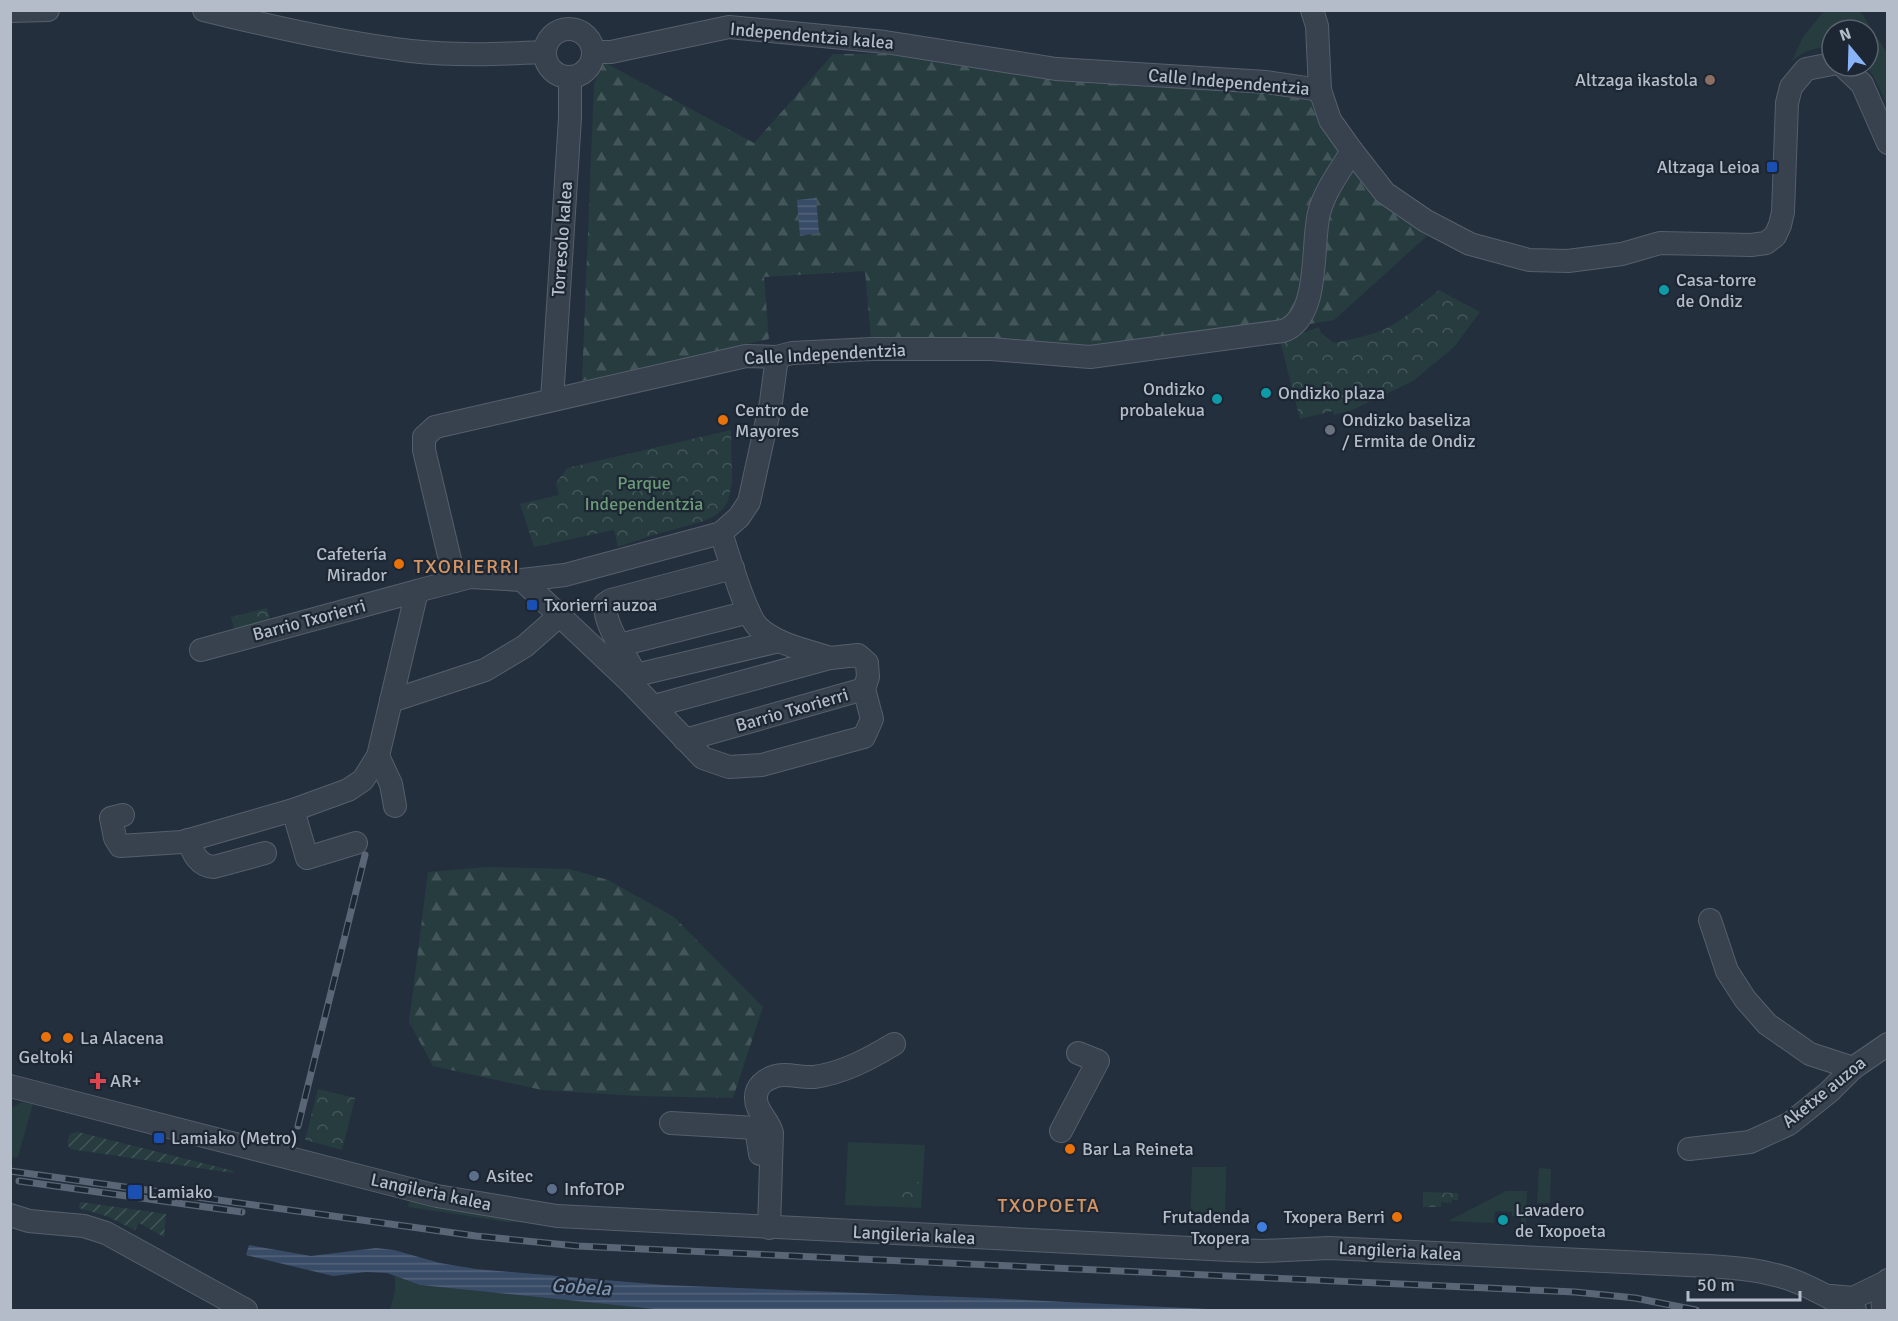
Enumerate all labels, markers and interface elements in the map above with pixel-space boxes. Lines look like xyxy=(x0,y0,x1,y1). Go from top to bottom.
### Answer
street label: Independentzia kalea xyxy=(729,18,895,54)
north arrow xyxy=(1820,18,1880,78)
text: N xyxy=(1837,23,1854,46)
street label: Calle Independentzia xyxy=(1147,64,1311,100)
place label: Altzaga ikastola xyxy=(1575,69,1698,91)
marker: Altzaga ikastola xyxy=(1703,73,1717,87)
place label: Altzaga Leioa xyxy=(1657,156,1760,178)
marker: Altzaga Leioa xyxy=(1765,160,1779,174)
street label: Torresolo kalea xyxy=(547,181,577,297)
place label: Casa-torre de Ondiz xyxy=(1676,269,1757,312)
marker: Casa-torre de Ondiz xyxy=(1657,283,1671,297)
street label: Calle Independentzia xyxy=(744,339,906,369)
place label: Ondizko probalekua xyxy=(1119,378,1205,421)
place label: Ondizko plaza xyxy=(1278,382,1385,404)
marker: Ondizko plaza xyxy=(1259,386,1273,400)
marker: Ondizko probalekua xyxy=(1210,392,1224,406)
place label: Centro de Mayores xyxy=(735,399,809,442)
place label: Ondizko baseliza / Ermita de Ondiz xyxy=(1342,409,1475,452)
marker: Centro de Mayores xyxy=(716,413,730,427)
marker: Ondizko baseliza / Ermita de Ondiz xyxy=(1323,423,1337,437)
park label: Parque Independentzia xyxy=(585,472,704,515)
place label: Cafetería Mirador xyxy=(316,543,387,586)
district label: TXORIERRI xyxy=(414,554,520,579)
marker: Cafetería Mirador xyxy=(392,557,406,571)
street label: Barrio Txorierri xyxy=(250,594,368,646)
place label: Txorierri auzoa xyxy=(544,594,657,616)
marker: Txorierri auzoa xyxy=(525,598,539,612)
street label: Barrio Txorierri xyxy=(733,683,851,737)
place label: La Alacena xyxy=(80,1027,164,1049)
marker: Geltoki xyxy=(39,1030,53,1044)
marker: La Alacena xyxy=(61,1031,75,1045)
place label: Geltoki xyxy=(19,1046,73,1068)
street label: Aketxe auzoa xyxy=(1778,1052,1870,1132)
place label: AR+ xyxy=(110,1070,142,1092)
marker: AR+ xyxy=(91,1074,105,1088)
place label: Lamiako (Metro) xyxy=(171,1127,297,1149)
marker: Lamiako (Metro) xyxy=(152,1131,166,1145)
place label: Bar La Reineta xyxy=(1082,1138,1194,1160)
marker: Bar La Reineta xyxy=(1063,1142,1077,1156)
place label: Asitec xyxy=(486,1165,533,1187)
street label: Langileria kalea xyxy=(369,1168,493,1216)
marker: Asitec xyxy=(467,1169,481,1183)
place label: InfoTOP xyxy=(564,1178,625,1200)
place label: Lamiako xyxy=(148,1181,213,1203)
marker: InfoTOP xyxy=(545,1182,559,1196)
marker: Lamiako xyxy=(126,1183,144,1201)
district label: TXOPOETA xyxy=(998,1193,1100,1218)
place label: Lavadero de Txopoeta xyxy=(1515,1199,1606,1242)
place label: Frutadenda Txopera xyxy=(1162,1206,1250,1249)
place label: Txopera Berri xyxy=(1284,1206,1385,1228)
marker: Txopera Berri xyxy=(1390,1210,1404,1224)
marker: Lavadero de Txopoeta xyxy=(1496,1213,1510,1227)
marker: Frutadenda Txopera xyxy=(1255,1220,1269,1234)
street label: Langileria kalea xyxy=(852,1221,976,1249)
street label: Langileria kalea xyxy=(1338,1237,1462,1265)
scale bar xyxy=(1688,1264,1800,1302)
water label: Gobela xyxy=(550,1272,613,1302)
text: 50 m xyxy=(1697,1274,1735,1296)

